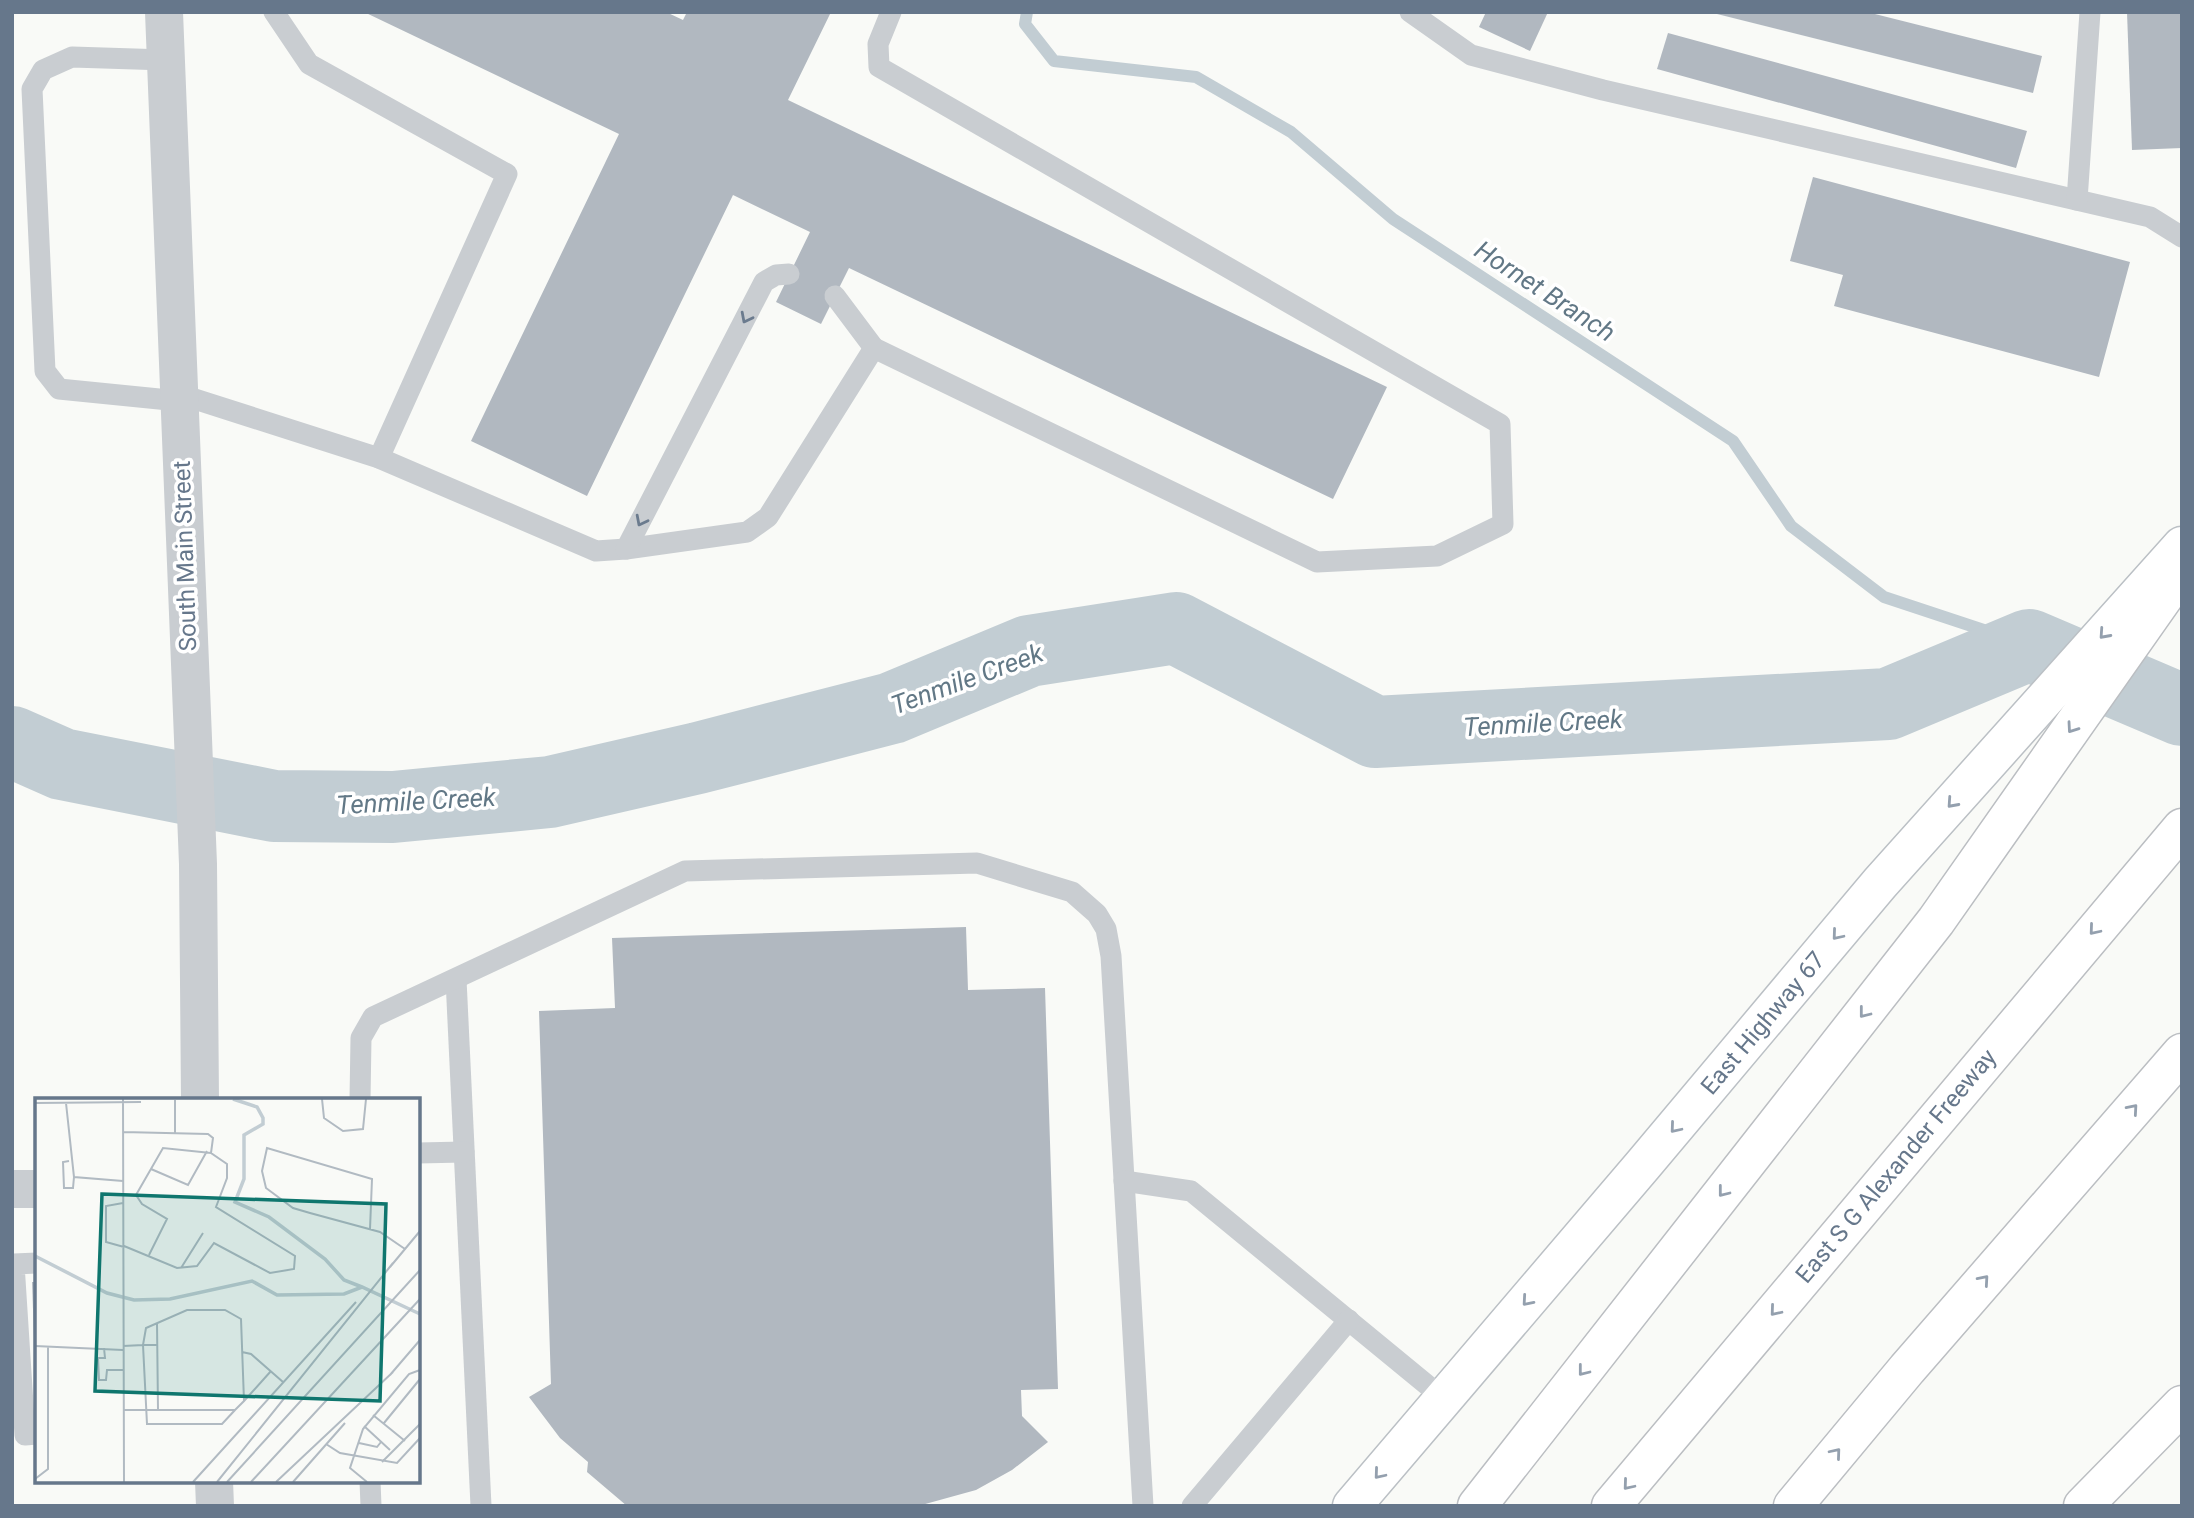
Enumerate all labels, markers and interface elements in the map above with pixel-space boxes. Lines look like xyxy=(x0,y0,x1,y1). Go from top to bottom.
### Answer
water label: Hornet Branch xyxy=(1469,234,1621,348)
one-way arrow xyxy=(740,311,754,323)
street label: South Main Street xyxy=(168,460,202,652)
one-way arrow xyxy=(636,513,650,526)
one-way arrow xyxy=(2099,626,2112,639)
water label: Tenmile Creek xyxy=(887,637,1048,720)
water label: Tenmile Creek xyxy=(1463,704,1625,742)
one-way arrow xyxy=(2068,720,2080,733)
water label: Tenmile Creek xyxy=(336,782,498,820)
one-way arrow xyxy=(1948,795,1960,808)
one-way arrow xyxy=(2090,922,2102,935)
one-way arrow xyxy=(1832,927,1845,940)
street label: East Highway 67 xyxy=(1695,946,1831,1100)
one-way arrow xyxy=(1860,1005,1872,1018)
street label: East S G Alexander Freeway xyxy=(1790,1043,2003,1289)
inset map xyxy=(35,1098,420,1483)
one-way arrow xyxy=(2125,1104,2137,1117)
one-way arrow xyxy=(1670,1120,1683,1133)
one-way arrow xyxy=(1719,1184,1732,1197)
one-way arrow xyxy=(1976,1276,1988,1289)
one-way arrow xyxy=(1523,1292,1535,1305)
one-way arrow xyxy=(1771,1302,1783,1315)
one-way arrow xyxy=(1578,1363,1591,1375)
one-way arrow xyxy=(1828,1449,1840,1462)
one-way arrow xyxy=(1375,1465,1387,1478)
one-way arrow xyxy=(1624,1477,1637,1490)

